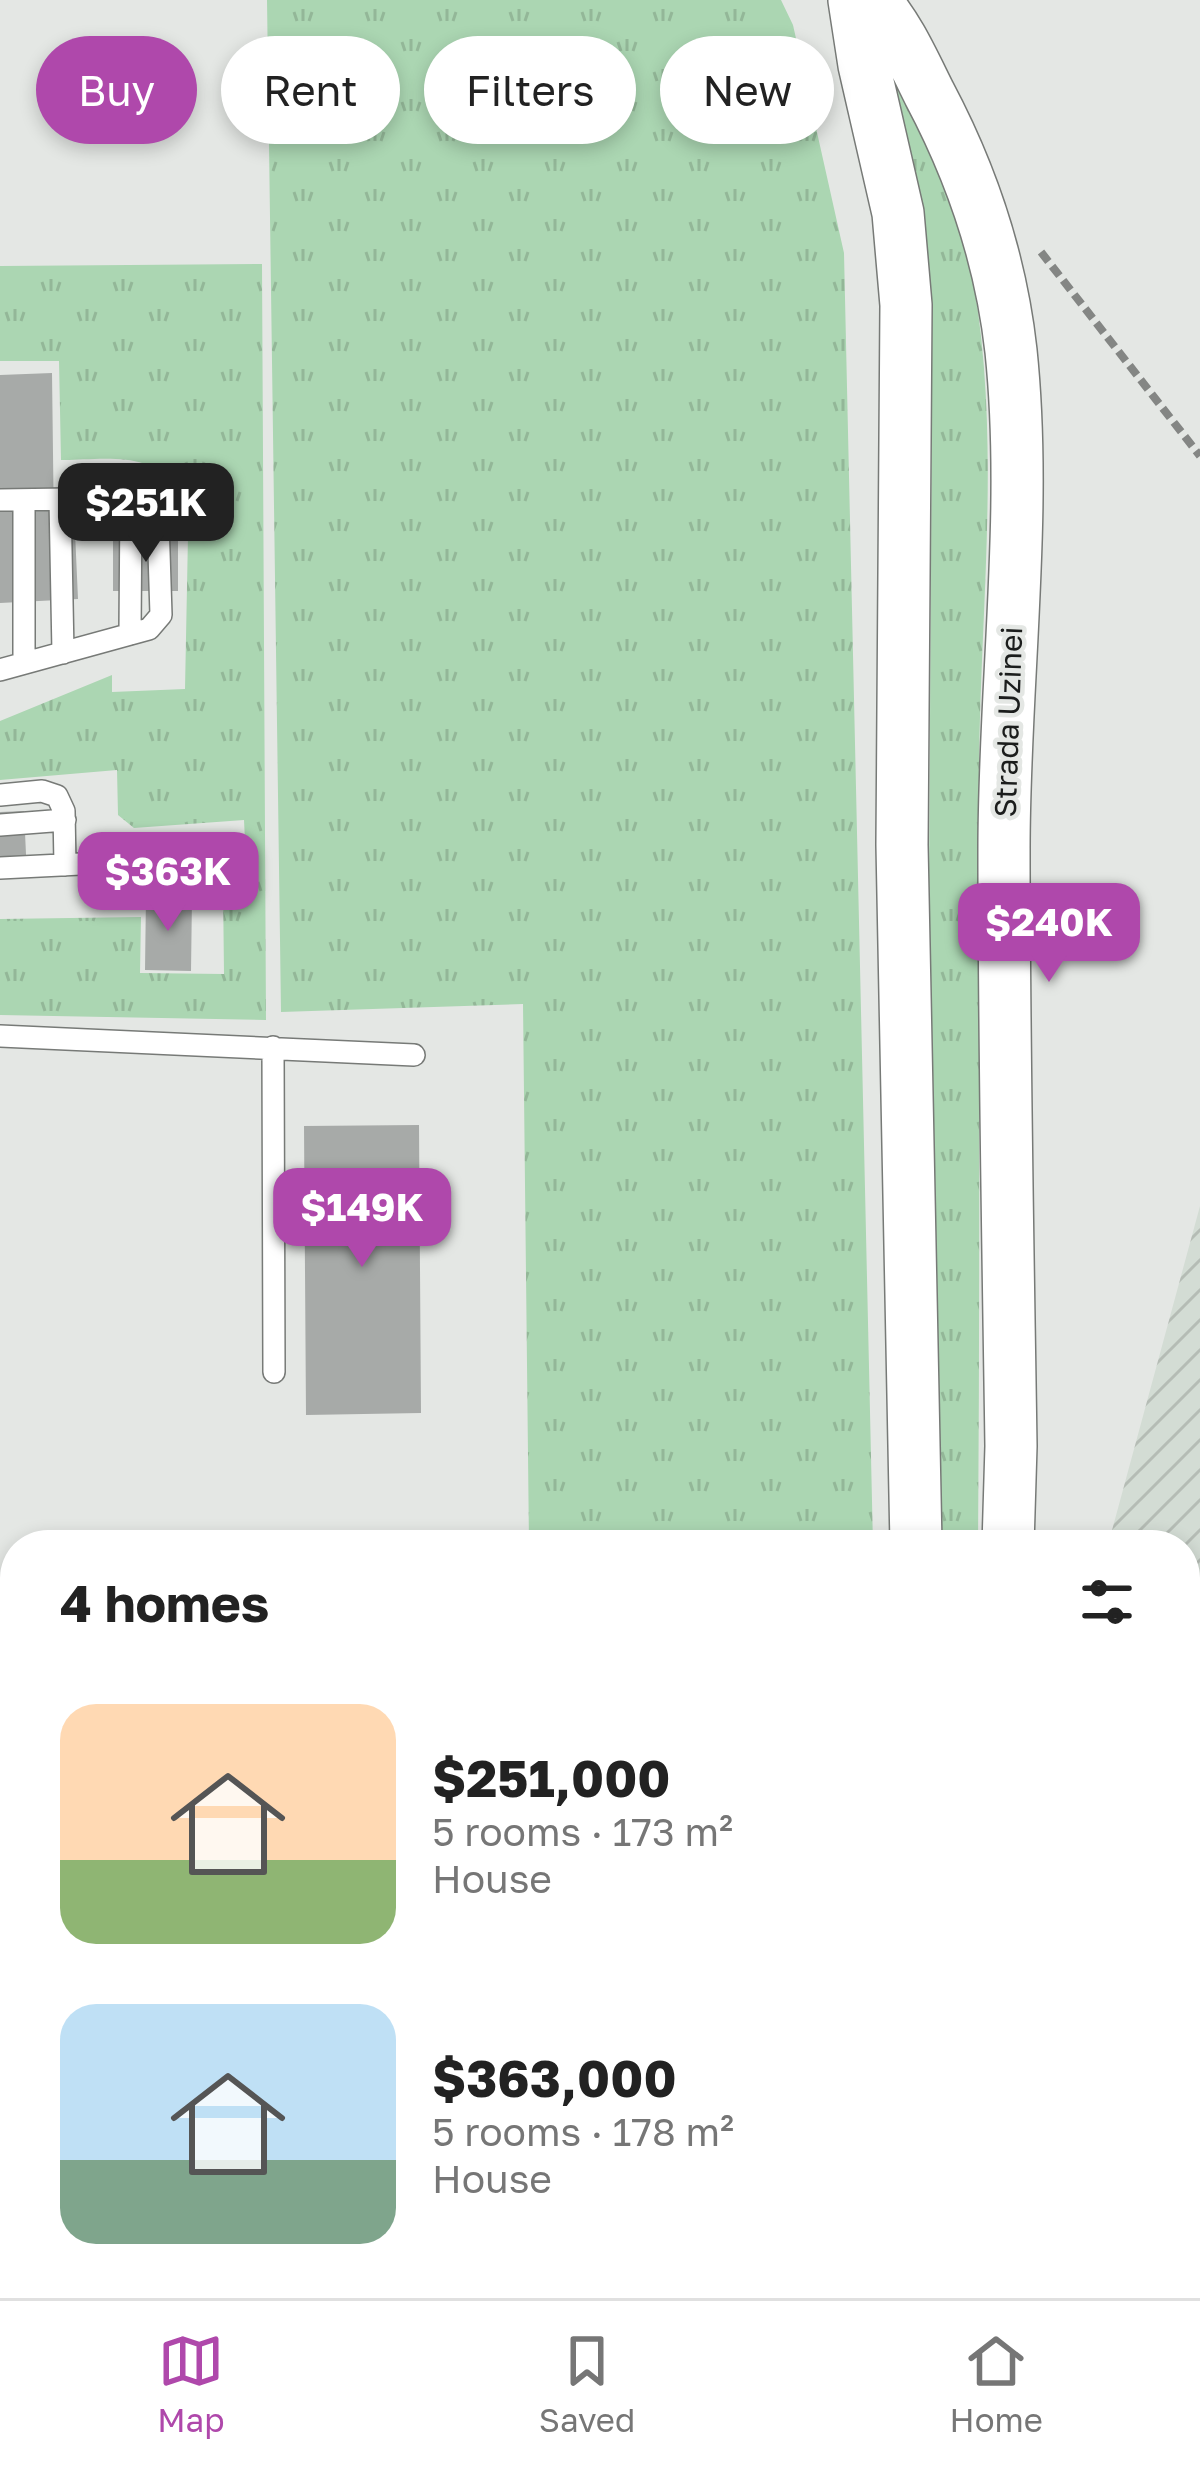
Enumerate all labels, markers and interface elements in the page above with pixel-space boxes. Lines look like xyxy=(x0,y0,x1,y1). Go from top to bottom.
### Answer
chip: Buy xyxy=(36,36,197,144)
chip: Rent xyxy=(221,36,400,144)
chip: Filters xyxy=(424,36,636,144)
chip: New xyxy=(660,36,834,144)
pin: $251K xyxy=(62,463,230,565)
text: $251K xyxy=(85,478,207,525)
street label: Strada Uzinei xyxy=(987,626,1029,818)
pin: $363K xyxy=(84,832,252,934)
text: $363K xyxy=(105,847,231,894)
pin: $240K xyxy=(965,883,1133,985)
text: $240K xyxy=(985,898,1113,945)
pin: $149K xyxy=(278,1168,446,1270)
text: $149K xyxy=(300,1183,424,1230)
icon: filters xyxy=(1074,1569,1140,1635)
text: 4 homes xyxy=(60,1572,269,1633)
text: $251,000 xyxy=(432,1747,670,1808)
icon: home xyxy=(156,1752,300,1896)
text: 5 rooms · 173 m² xyxy=(432,1808,733,1855)
text: House xyxy=(432,1855,552,1902)
text: $363,000 xyxy=(432,2047,677,2108)
icon: home xyxy=(156,2052,300,2196)
text: 5 rooms · 178 m² xyxy=(432,2108,734,2155)
text: House xyxy=(432,2155,552,2202)
tab: Map xyxy=(157,2328,225,2439)
tab: Saved xyxy=(539,2328,635,2439)
tab: Home xyxy=(950,2328,1043,2439)

